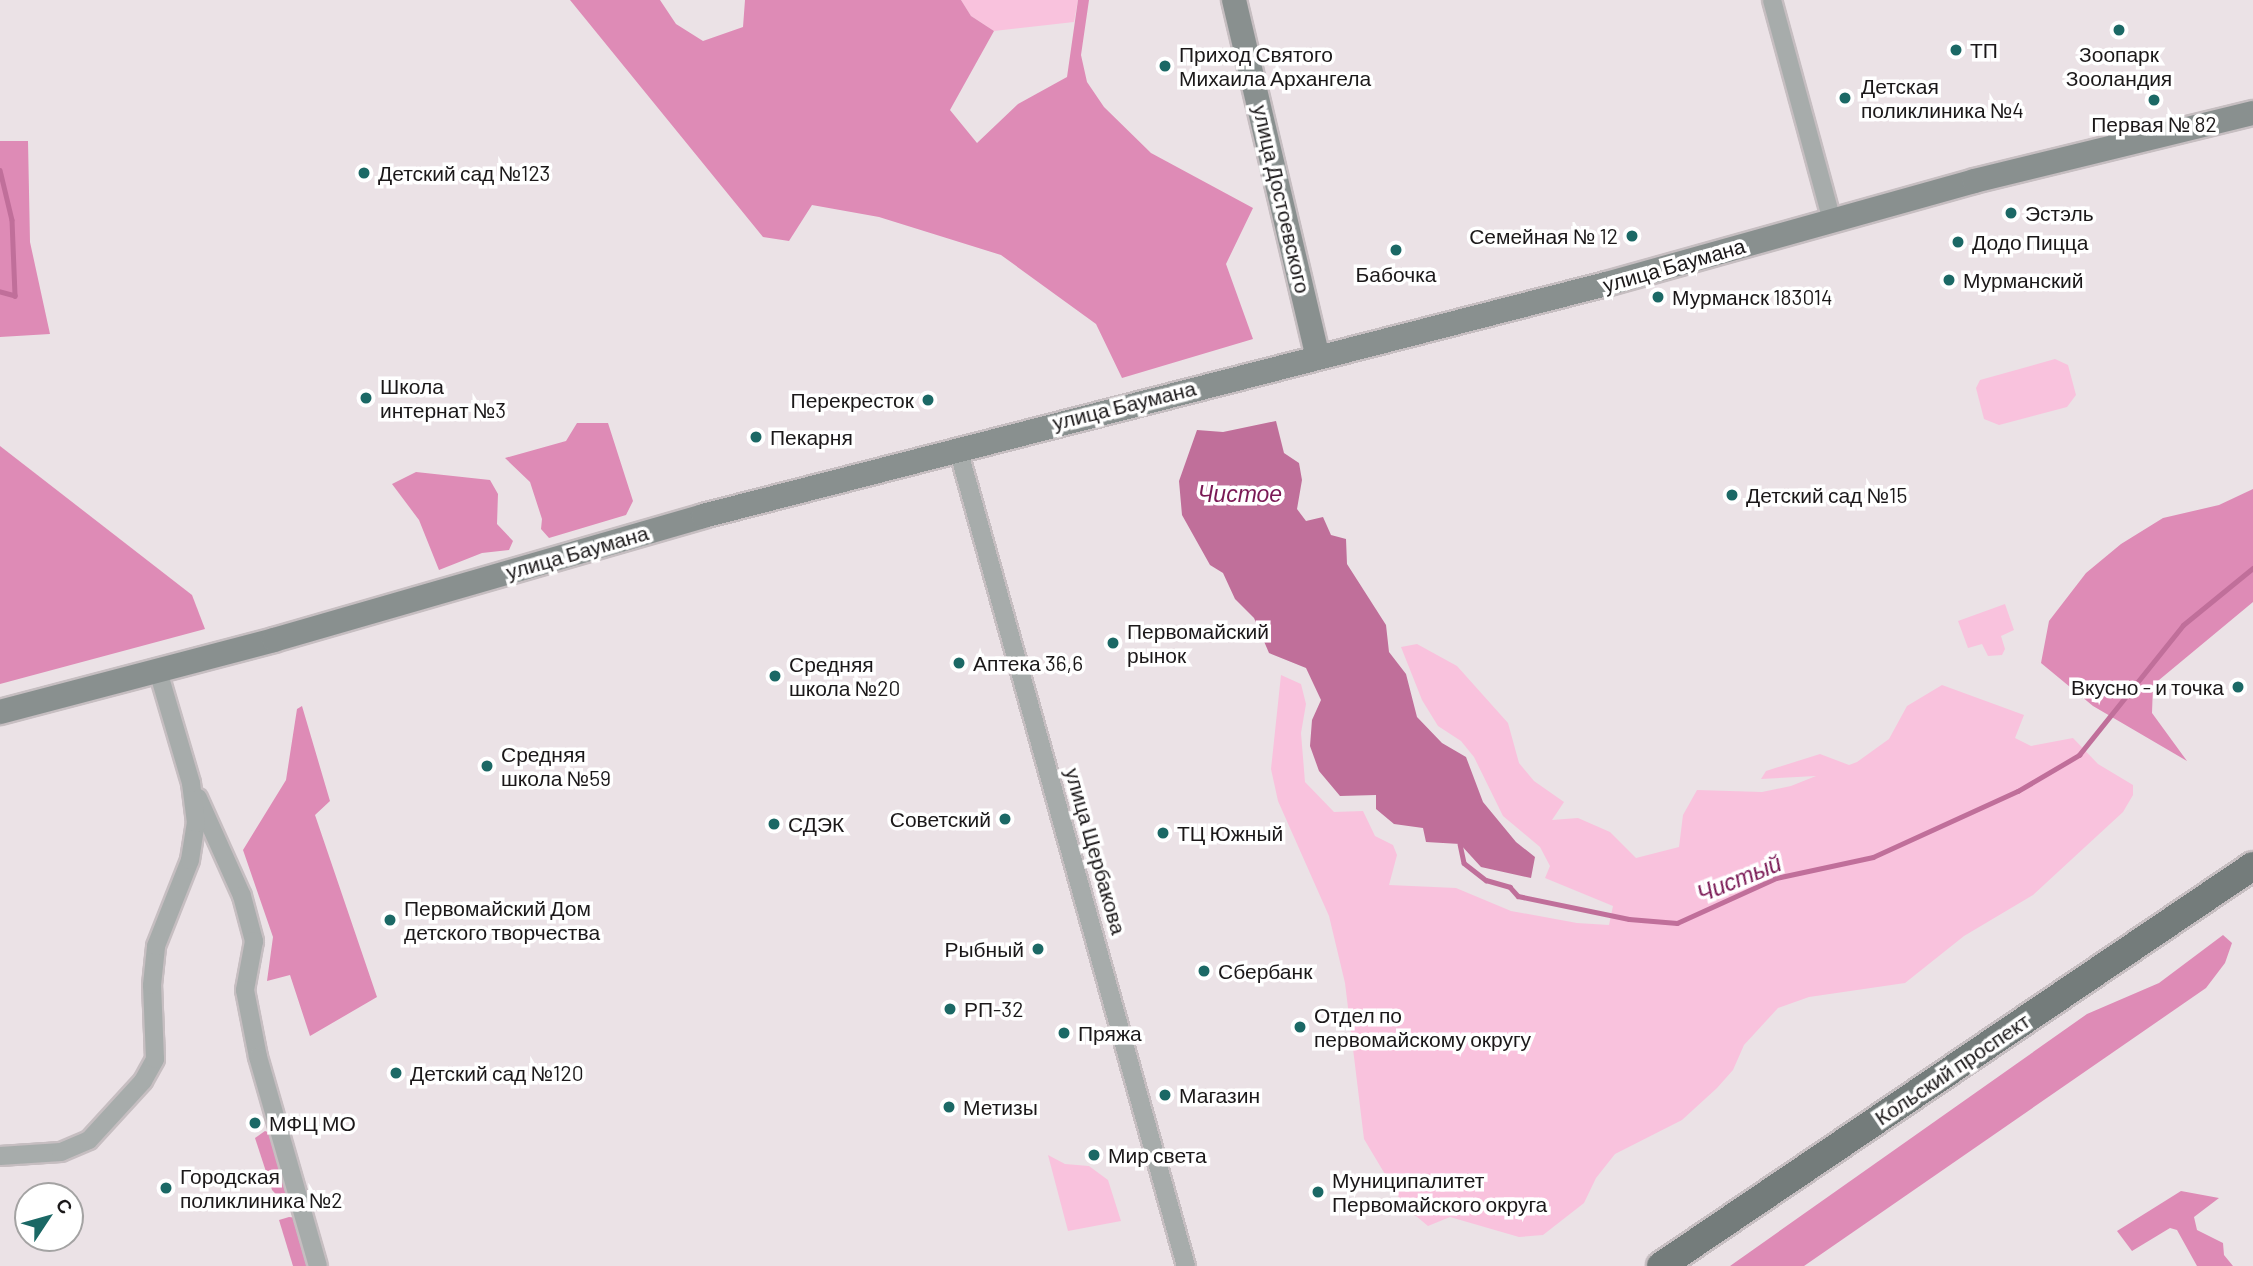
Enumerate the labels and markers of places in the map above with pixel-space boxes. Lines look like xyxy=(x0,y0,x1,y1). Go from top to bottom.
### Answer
marker: Зоопарк Зооландия xyxy=(2111,22,2127,38)
place label: ТП xyxy=(1970,37,1998,63)
place label: Приход Святого Михаила Архангела xyxy=(1179,41,1371,91)
place label: Зоопарк Зооландия xyxy=(2066,41,2172,91)
marker: ТП xyxy=(1948,42,1964,58)
marker: Приход Святого Михаила Архангела xyxy=(1157,58,1173,74)
place label: Детская поликлиника №4 xyxy=(1861,73,2024,123)
marker: Детская поликлиника №4 xyxy=(1835,88,1855,108)
marker: Первая № 82 xyxy=(2146,92,2162,108)
place label: Первая № 82 xyxy=(2091,111,2217,137)
place label: Детский сад №123 xyxy=(378,160,550,186)
marker: Детский сад №123 xyxy=(356,165,372,181)
place label: Эстэль xyxy=(2025,200,2094,226)
marker: Эстэль xyxy=(2003,205,2019,221)
place label: Семейная № 12 xyxy=(1469,223,1618,249)
marker: Семейная № 12 xyxy=(1624,228,1640,244)
place label: Додо Пицца xyxy=(1972,229,2088,255)
marker: Додо Пицца xyxy=(1950,234,1966,250)
marker: Бабочка xyxy=(1388,242,1404,258)
place label: Бабочка xyxy=(1356,261,1436,287)
place label: Мурманский xyxy=(1963,267,2084,293)
marker: Мурманский xyxy=(1941,272,1957,288)
place label: Мурманск 183014 xyxy=(1672,284,1833,310)
marker: Мурманск 183014 xyxy=(1650,289,1666,305)
place label: Школа интернат №3 xyxy=(380,373,506,423)
place label: Перекресток xyxy=(791,387,914,413)
marker: Школа интернат №3 xyxy=(358,390,374,406)
marker: Перекресток xyxy=(920,392,936,408)
place label: Пекарня xyxy=(770,424,853,450)
marker: Пекарня xyxy=(748,429,764,445)
place label: Детский сад №15 xyxy=(1746,482,1907,508)
marker: Детский сад №15 xyxy=(1724,487,1740,503)
place label: Первомайский рынок xyxy=(1127,618,1269,668)
marker: Первомайский рынок xyxy=(1105,635,1121,651)
place label: Аптека 36,6 xyxy=(973,650,1083,676)
place label: Средняя школа №20 xyxy=(789,651,900,701)
marker: Аптека 36,6 xyxy=(951,655,967,671)
marker: Средняя школа №20 xyxy=(767,668,783,684)
place label: Вкусно - и точка xyxy=(2071,674,2224,700)
marker: Вкусно - и точка xyxy=(2230,679,2246,695)
place label: Средняя школа №59 xyxy=(501,741,611,791)
marker: Средняя школа №59 xyxy=(479,758,495,774)
place label: Советский xyxy=(890,806,991,832)
place label: СДЭК xyxy=(788,811,844,837)
marker: Советский xyxy=(997,811,1013,827)
marker: СДЭК xyxy=(766,816,782,832)
place label: ТЦ Южный xyxy=(1177,820,1283,846)
marker: ТЦ Южный xyxy=(1155,825,1171,841)
place label: Первомайский Дом детского творчества xyxy=(404,895,600,945)
marker: Первомайский Дом детского творчества xyxy=(382,912,398,928)
place label: Рыбный xyxy=(944,936,1024,962)
marker: Рыбный xyxy=(1030,941,1046,957)
place label: Сбербанк xyxy=(1218,958,1312,984)
marker: Сбербанк xyxy=(1196,963,1212,979)
place label: РП-32 xyxy=(964,996,1023,1022)
marker: РП-32 xyxy=(942,1001,958,1017)
place label: Отдел по первомайскому округу xyxy=(1314,1002,1531,1052)
marker: Отдел по первомайскому округу xyxy=(1292,1019,1308,1035)
place label: Пряжа xyxy=(1078,1020,1142,1046)
marker: Пряжа xyxy=(1056,1025,1072,1041)
place label: Детский сад №120 xyxy=(410,1060,584,1086)
marker: Детский сад №120 xyxy=(388,1065,404,1081)
place label: Магазин xyxy=(1179,1082,1260,1108)
marker: Магазин xyxy=(1157,1087,1173,1103)
place label: Метизы xyxy=(963,1094,1038,1120)
marker: Метизы xyxy=(941,1099,957,1115)
place label: МФЦ МО xyxy=(269,1110,356,1136)
marker: МФЦ МО xyxy=(247,1115,263,1131)
place label: Мир света xyxy=(1108,1142,1207,1168)
marker: Мир света xyxy=(1086,1147,1102,1163)
place label: Городская поликлиника №2 xyxy=(180,1163,343,1213)
place label: Муниципалитет Первомайского округа xyxy=(1332,1167,1547,1217)
marker: Городская поликлиника №2 xyxy=(158,1180,174,1196)
marker: Муниципалитет Первомайского округа xyxy=(1310,1184,1326,1200)

